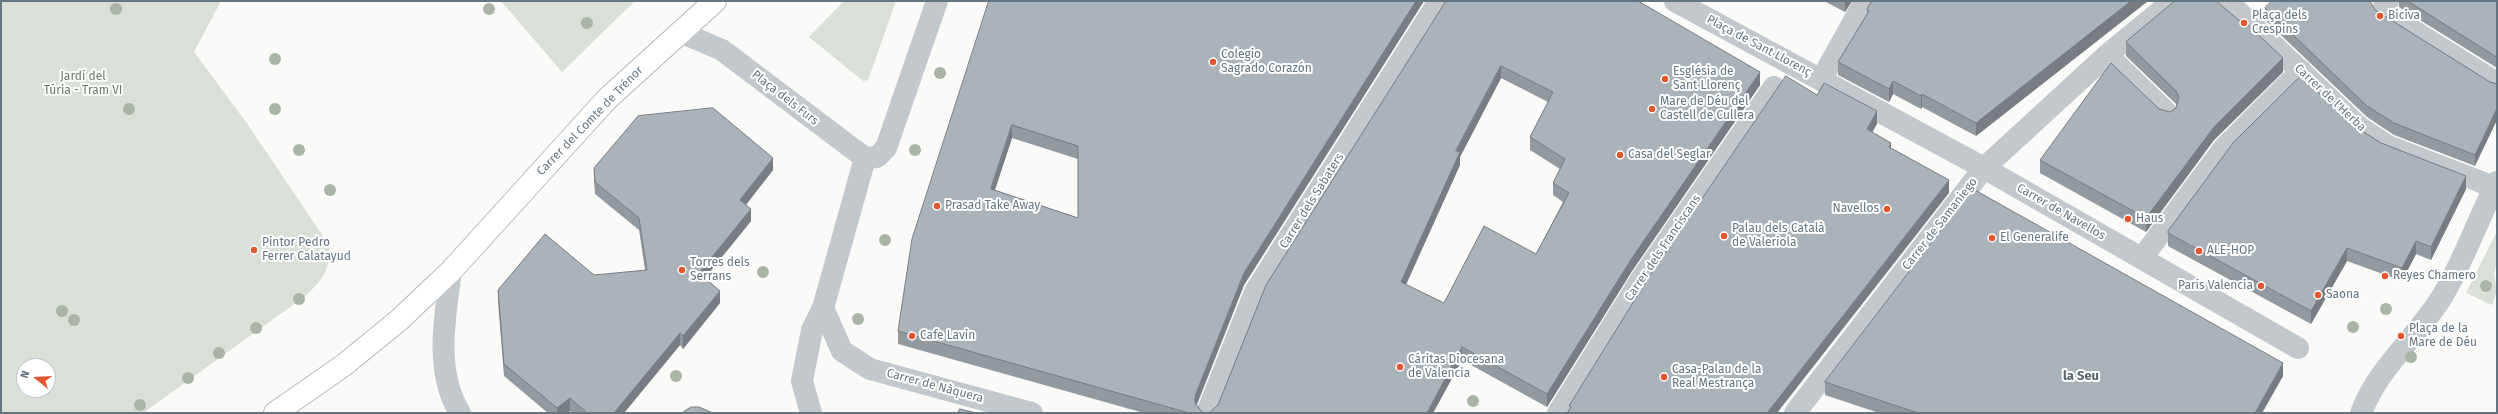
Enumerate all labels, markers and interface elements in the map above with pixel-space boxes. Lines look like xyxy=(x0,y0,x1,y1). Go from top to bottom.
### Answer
place label: Plaça dels Crespins xyxy=(2252,9,2307,37)
place label: Biciva xyxy=(2388,9,2420,23)
marker: Biciva xyxy=(2375,11,2385,21)
street label: Plaça de Sant Llorenç xyxy=(1704,12,1814,80)
marker: Plaça dels Crespins xyxy=(2239,18,2249,28)
place label: Colegio Sagrado Corazón xyxy=(1221,48,1312,76)
marker: Colegio Sagrado Corazón xyxy=(1208,57,1218,67)
street label: Carrer de l'Herba xyxy=(2291,61,2369,135)
street label: Carrer del Comte de Trénor xyxy=(534,63,646,179)
place label: Església de Sant Llorenç xyxy=(1673,65,1740,93)
street label: Plaça dels Furs xyxy=(749,67,821,129)
park label: Jardí del Túria - Tram VI xyxy=(44,70,122,98)
marker: Església de Sant Llorenç xyxy=(1660,74,1670,84)
place label: Mare de Déu del Castell de Cullera xyxy=(1660,95,1754,123)
marker: Mare de Déu del Castell de Cullera xyxy=(1647,104,1657,114)
place label: Casa del Seglar xyxy=(1628,148,1711,162)
marker: Casa del Seglar xyxy=(1615,150,1625,160)
street label: Carrer dels Sabaters xyxy=(1277,151,1347,251)
street label: Carrer de Samaniego xyxy=(1899,175,1981,273)
street label: Carrer de Navellos xyxy=(2014,181,2108,243)
street label: Carrer dels Franciscans xyxy=(1622,192,1704,304)
place label: Prasad Take Away xyxy=(945,199,1040,213)
marker: Prasad Take Away xyxy=(932,201,942,211)
place label: Navellos xyxy=(1832,202,1879,216)
marker: Navellos xyxy=(1882,204,1892,214)
place label: Haus xyxy=(2136,212,2163,226)
marker: Haus xyxy=(2123,214,2133,224)
place label: Palau dels Català de Valeriola xyxy=(1732,222,1825,250)
marker: Palau dels Català de Valeriola xyxy=(1719,231,1729,241)
place label: El Generalife xyxy=(2000,231,2069,245)
marker: El Generalife xyxy=(1987,233,1997,243)
place label: Pintor Pedro Ferrer Calatayud xyxy=(262,236,351,264)
place label: ALE-HOP xyxy=(2207,244,2254,258)
marker: Pintor Pedro Ferrer Calatayud xyxy=(249,245,259,255)
marker: ALE-HOP xyxy=(2194,246,2204,256)
place label: Torres dels Serrans xyxy=(690,256,750,284)
marker: Torres dels Serrans xyxy=(677,265,687,275)
place label: Reyes Chamero xyxy=(2393,269,2476,283)
marker: Reyes Chamero xyxy=(2380,271,2390,281)
place label: París Valencia xyxy=(2178,279,2253,293)
marker: París Valencia xyxy=(2256,281,2266,291)
place label: Saona xyxy=(2326,288,2360,302)
marker: Saona xyxy=(2313,290,2323,300)
place label: Plaça de la Mare de Déu xyxy=(2409,322,2477,350)
place label: Cafe Lavin xyxy=(920,329,975,343)
marker: Cafe Lavin xyxy=(907,331,917,341)
marker: Plaça de la Mare de Déu xyxy=(2396,331,2406,341)
place label: Cáritas Diocesana de Valencia xyxy=(1408,353,1504,381)
north arrow xyxy=(16,358,56,398)
marker: Cáritas Diocesana de Valencia xyxy=(1395,362,1405,372)
place label: Casa-Palau de la Real Mestrança xyxy=(1672,363,1761,391)
street label: Carrer de Nàquera xyxy=(885,366,985,406)
district label: la Seu xyxy=(2063,368,2099,384)
text: N xyxy=(18,369,32,380)
marker: Casa-Palau de la Real Mestrança xyxy=(1659,372,1669,382)

